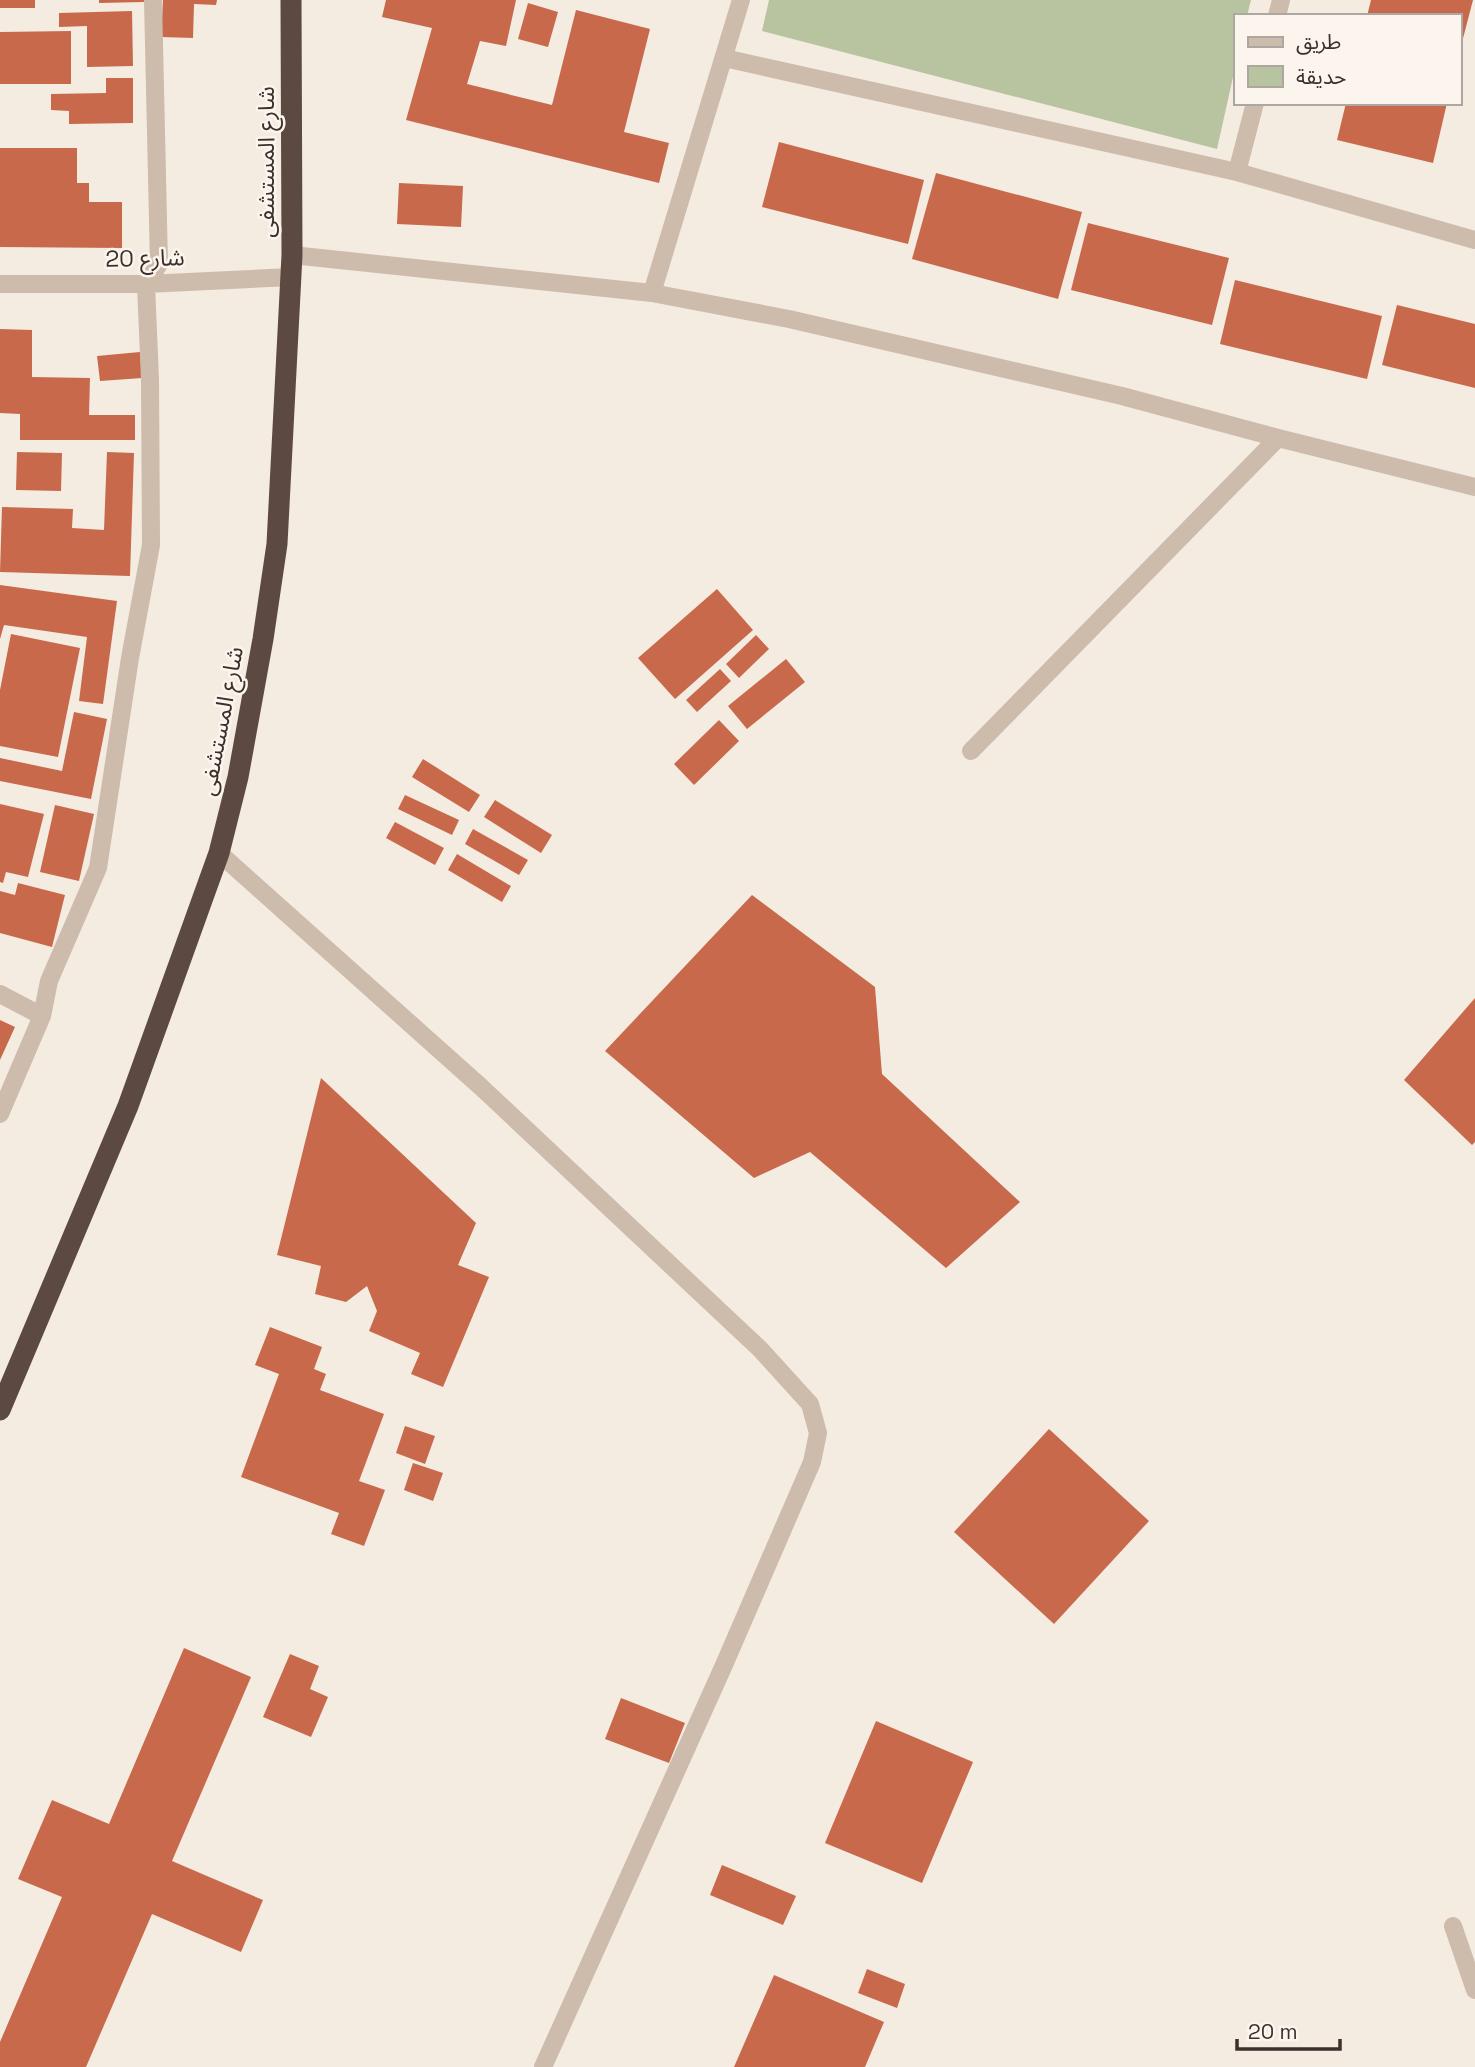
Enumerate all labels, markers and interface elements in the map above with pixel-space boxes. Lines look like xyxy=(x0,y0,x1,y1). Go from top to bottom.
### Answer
legend xyxy=(1234,14,1461,105)
text: طريق xyxy=(1296,28,1341,55)
text: حديقة xyxy=(1296,63,1346,90)
street label: شارع المستشفى xyxy=(251,86,283,238)
street label: شارع 20 xyxy=(105,242,185,276)
street label: شارع المستشفى xyxy=(192,644,252,799)
scale bar xyxy=(1237,2008,1340,2052)
text: 20 m xyxy=(1248,2018,1298,2045)

